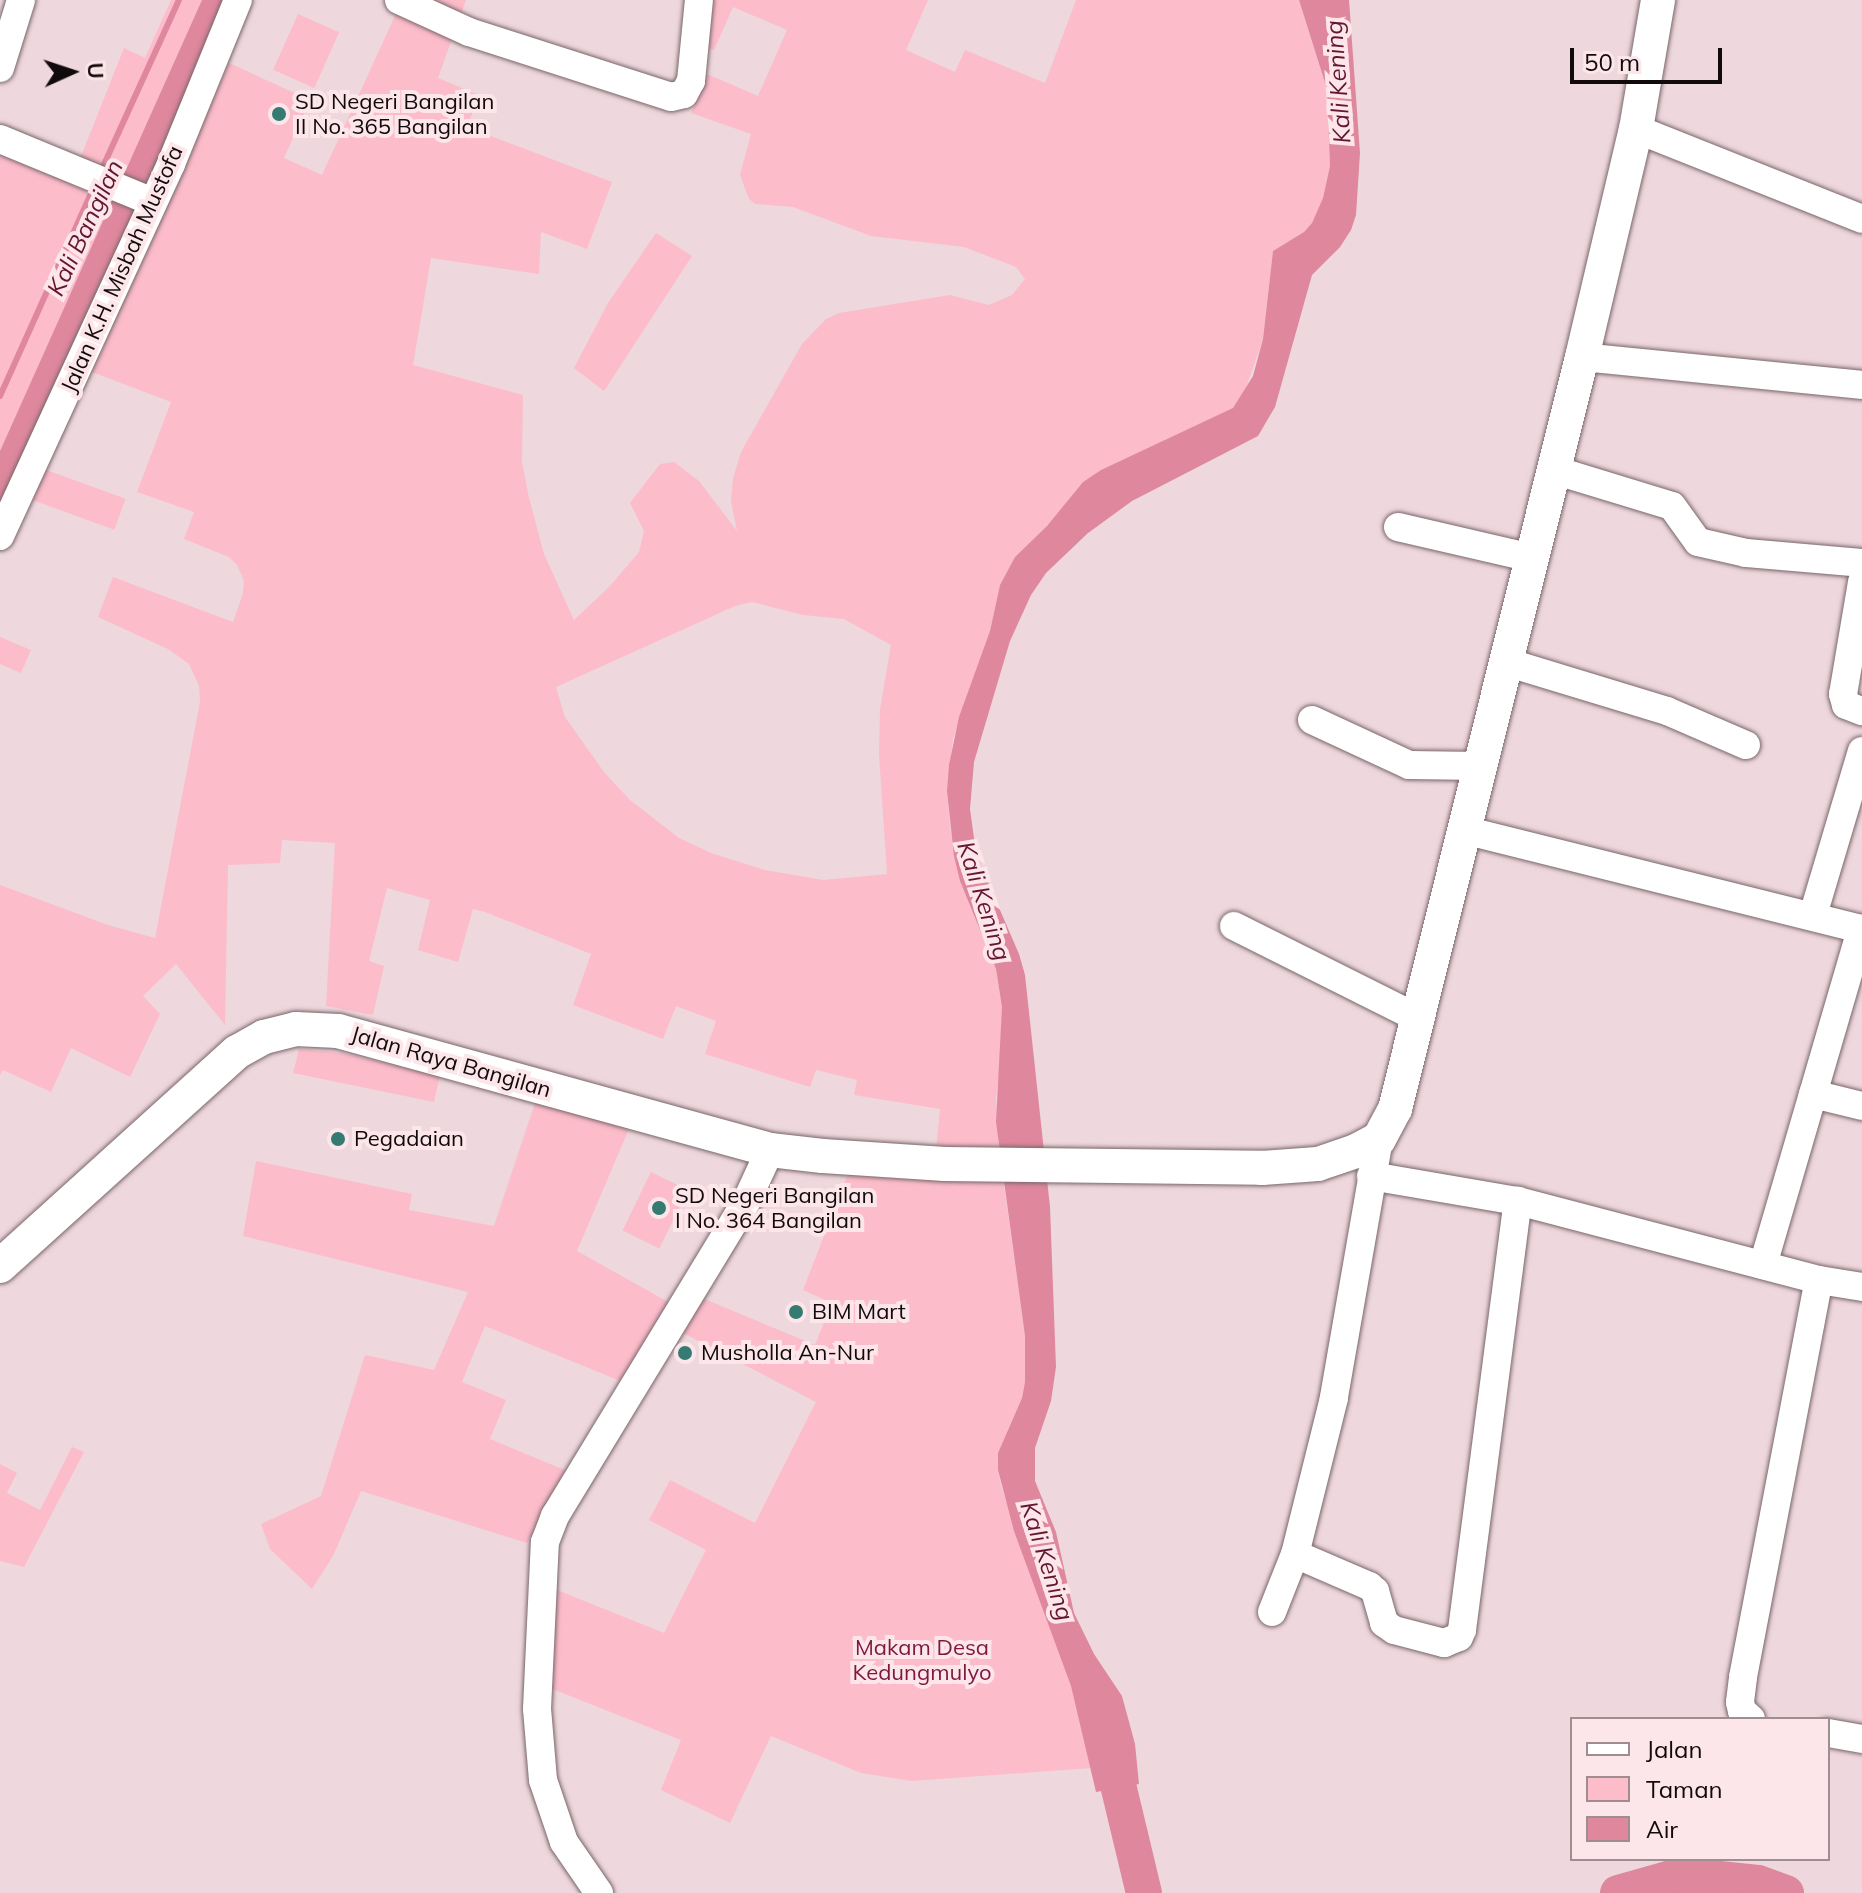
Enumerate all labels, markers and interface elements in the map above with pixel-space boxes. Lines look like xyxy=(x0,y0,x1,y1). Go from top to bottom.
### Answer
water label: Kali Kening xyxy=(1319,19,1357,145)
north arrow xyxy=(32,32,112,112)
scale bar xyxy=(1574,32,1726,82)
text: 50 m xyxy=(1584,47,1640,77)
text: U xyxy=(82,62,110,80)
place label: SD Negeri Bangilan II No. 365 Bangilan xyxy=(295,88,494,140)
marker: SD Negeri Bangilan II No. 365 Bangilan xyxy=(270,105,288,123)
street label: Jalan K.H. Misbah Mustofa xyxy=(56,142,188,396)
water label: Kali Bangilan xyxy=(41,156,129,300)
water label: Kali Kening xyxy=(951,838,1017,964)
street label: Jalan Raya Bangilan xyxy=(348,1021,554,1103)
place label: Pegadaian xyxy=(354,1126,464,1152)
marker: Pegadaian xyxy=(329,1130,347,1148)
place label: SD Negeri Bangilan I No. 364 Bangilan xyxy=(675,1182,874,1234)
marker: SD Negeri Bangilan I No. 364 Bangilan xyxy=(650,1199,668,1217)
place label: BIM Mart xyxy=(812,1299,906,1325)
marker: BIM Mart xyxy=(787,1303,805,1321)
place label: Musholla An-Nur xyxy=(701,1340,874,1366)
marker: Musholla An-Nur xyxy=(676,1344,694,1362)
water label: Kali Kening xyxy=(1014,1498,1080,1624)
park label: Makam Desa Kedungmulyo xyxy=(852,1634,992,1686)
legend xyxy=(1570,1717,1830,1861)
text: Jalan xyxy=(1646,1734,1702,1764)
text: Taman xyxy=(1646,1774,1723,1804)
text: Air xyxy=(1646,1814,1678,1844)

